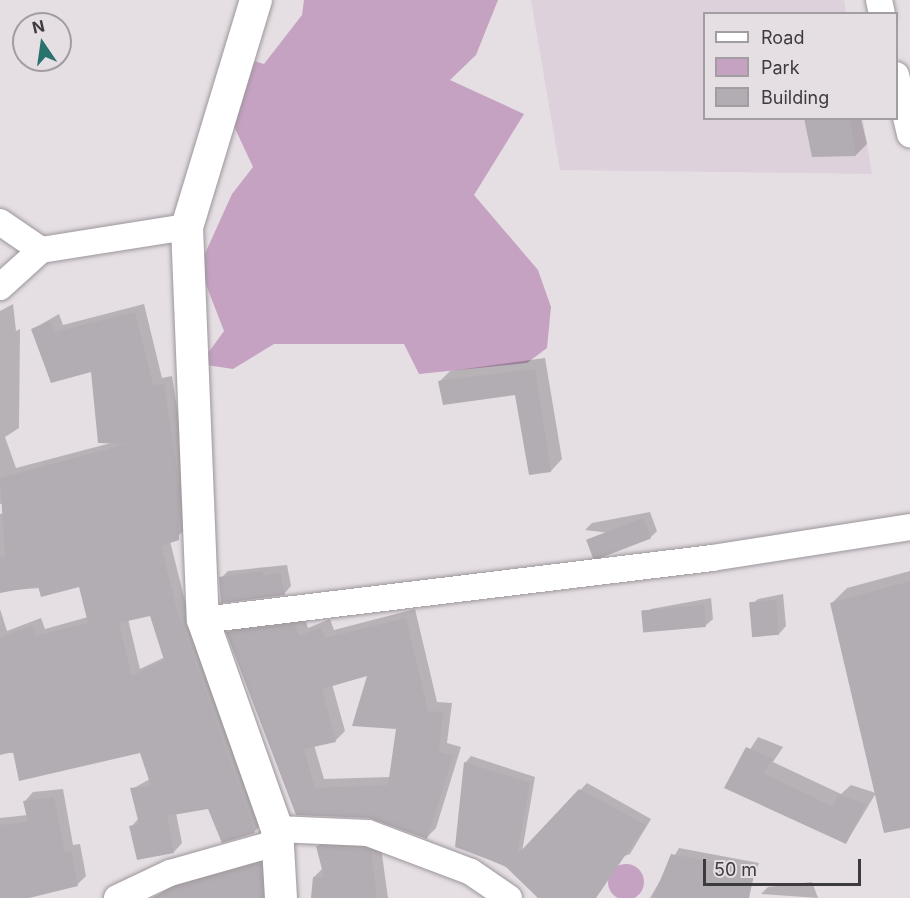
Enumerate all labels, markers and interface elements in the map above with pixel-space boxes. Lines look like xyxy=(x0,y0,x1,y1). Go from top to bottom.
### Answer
north arrow xyxy=(12,12,72,72)
legend xyxy=(703,12,898,120)
text: N xyxy=(30,15,47,38)
text: Road xyxy=(761,27,804,48)
text: Park xyxy=(761,57,800,78)
text: Building xyxy=(761,87,829,108)
scale bar xyxy=(706,847,864,885)
text: 50 m xyxy=(714,859,757,880)

